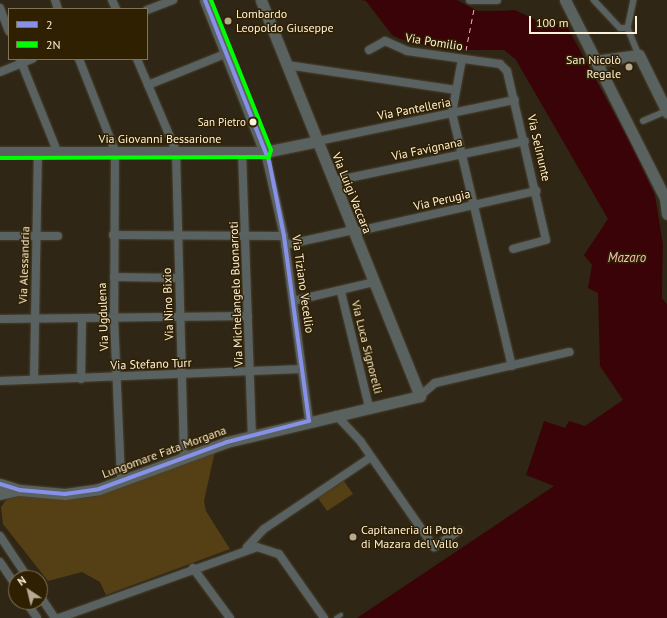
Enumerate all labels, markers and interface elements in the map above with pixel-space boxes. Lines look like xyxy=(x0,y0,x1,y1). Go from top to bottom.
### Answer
place label: Lombardo Leopoldo Giuseppe xyxy=(236,7,334,35)
legend xyxy=(8,8,148,60)
scale bar xyxy=(531,8,639,34)
text: 100 m xyxy=(536,15,569,30)
marker: Lombardo Leopoldo Giuseppe xyxy=(223,16,233,26)
text: 2 xyxy=(46,17,53,32)
street label: Via Pomilio xyxy=(404,30,464,54)
text: 2N xyxy=(46,37,61,52)
place label: San Nicolò Regale xyxy=(566,53,621,81)
marker: San Nicolò Regale xyxy=(624,62,634,72)
street label: Via Pantelleria xyxy=(376,95,452,123)
street label: Via Selinunte xyxy=(524,113,554,183)
place label: San Pietro xyxy=(198,115,246,129)
marker: San Pietro xyxy=(248,117,258,127)
street label: Via Giovanni Bessarione xyxy=(99,132,221,146)
street label: Via Favignana xyxy=(390,134,464,164)
street label: Via Luigi Vaccara xyxy=(329,150,375,236)
street label: Via Perugia xyxy=(412,186,472,214)
street label: Via Michelangelo Buonarroti xyxy=(226,221,246,367)
street label: Via Alessandria xyxy=(15,226,33,304)
street label: Via Tiziano Vecellio xyxy=(289,234,317,334)
water label: Mazaro xyxy=(608,250,646,266)
street label: Via Nino Bixio xyxy=(160,267,176,341)
street label: Via Ugdulena xyxy=(95,283,111,351)
street label: Via Luca Signorelli xyxy=(348,299,386,395)
street label: Via Stefano Turr xyxy=(110,355,192,373)
street label: Lungomare Fata Morgana xyxy=(100,423,228,481)
place label: Capitaneria di Porto di Mazara del Vallo xyxy=(361,523,463,551)
marker: Capitaneria di Porto di Mazara del Vallo xyxy=(348,532,358,542)
north arrow xyxy=(8,570,48,610)
text: N xyxy=(15,573,29,589)

